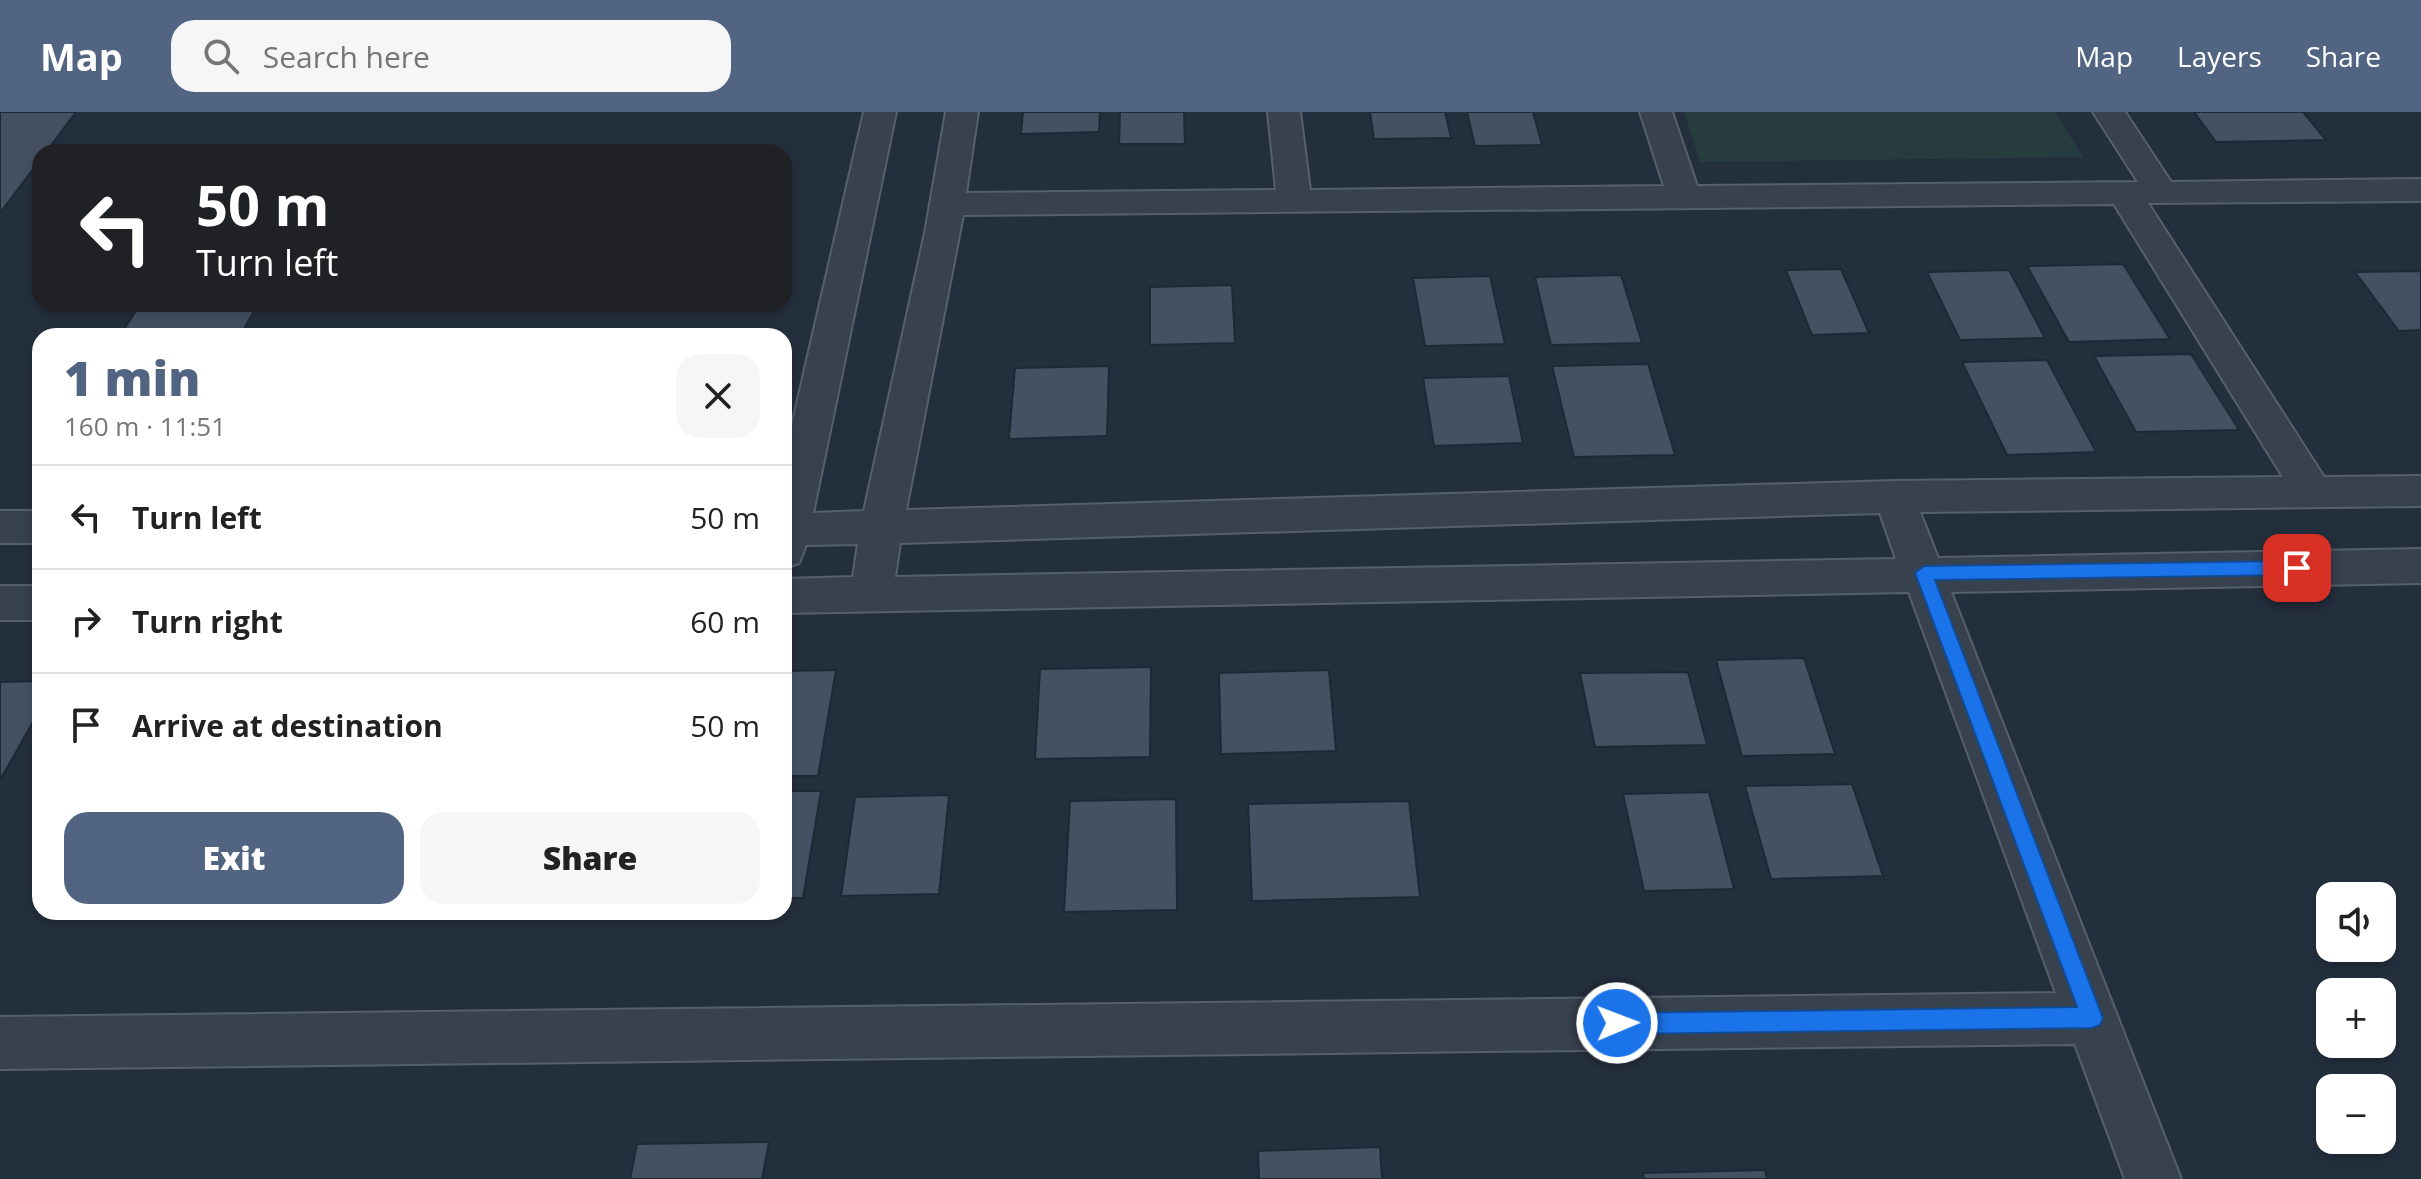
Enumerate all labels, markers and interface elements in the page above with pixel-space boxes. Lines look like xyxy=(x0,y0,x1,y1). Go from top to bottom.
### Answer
search box xyxy=(171,20,731,92)
text: Map xyxy=(40,30,123,82)
icon: search xyxy=(199,34,243,78)
text: Search here xyxy=(263,36,430,77)
text: Map xyxy=(2075,37,2133,75)
text: Layers xyxy=(2177,37,2262,75)
text: Share xyxy=(2306,37,2381,75)
text: 50 m xyxy=(196,166,330,242)
icon: left xyxy=(64,176,168,280)
text: Turn left xyxy=(196,238,338,287)
text: 1 min xyxy=(64,345,200,410)
button: close xyxy=(676,354,760,438)
text: 160 m · 11:51 xyxy=(64,408,226,444)
icon: left xyxy=(64,495,108,539)
text: Turn left xyxy=(132,497,262,538)
text: 50 m xyxy=(690,497,760,538)
pin xyxy=(2263,534,2331,602)
icon: arrive xyxy=(2275,546,2319,590)
icon: right xyxy=(64,599,108,643)
text: Turn right xyxy=(132,601,283,642)
text: 60 m xyxy=(690,601,760,642)
icon: arrive xyxy=(64,703,108,747)
text: Arrive at destination xyxy=(132,705,443,746)
text: 50 m xyxy=(690,705,760,746)
button: Exit xyxy=(64,812,404,904)
button: Share xyxy=(420,812,760,904)
map controls xyxy=(2316,882,2396,1154)
button: sound xyxy=(2316,882,2396,962)
button: + xyxy=(2316,978,2396,1058)
position arrow xyxy=(1575,981,1659,1065)
button: − xyxy=(2316,1074,2396,1154)

